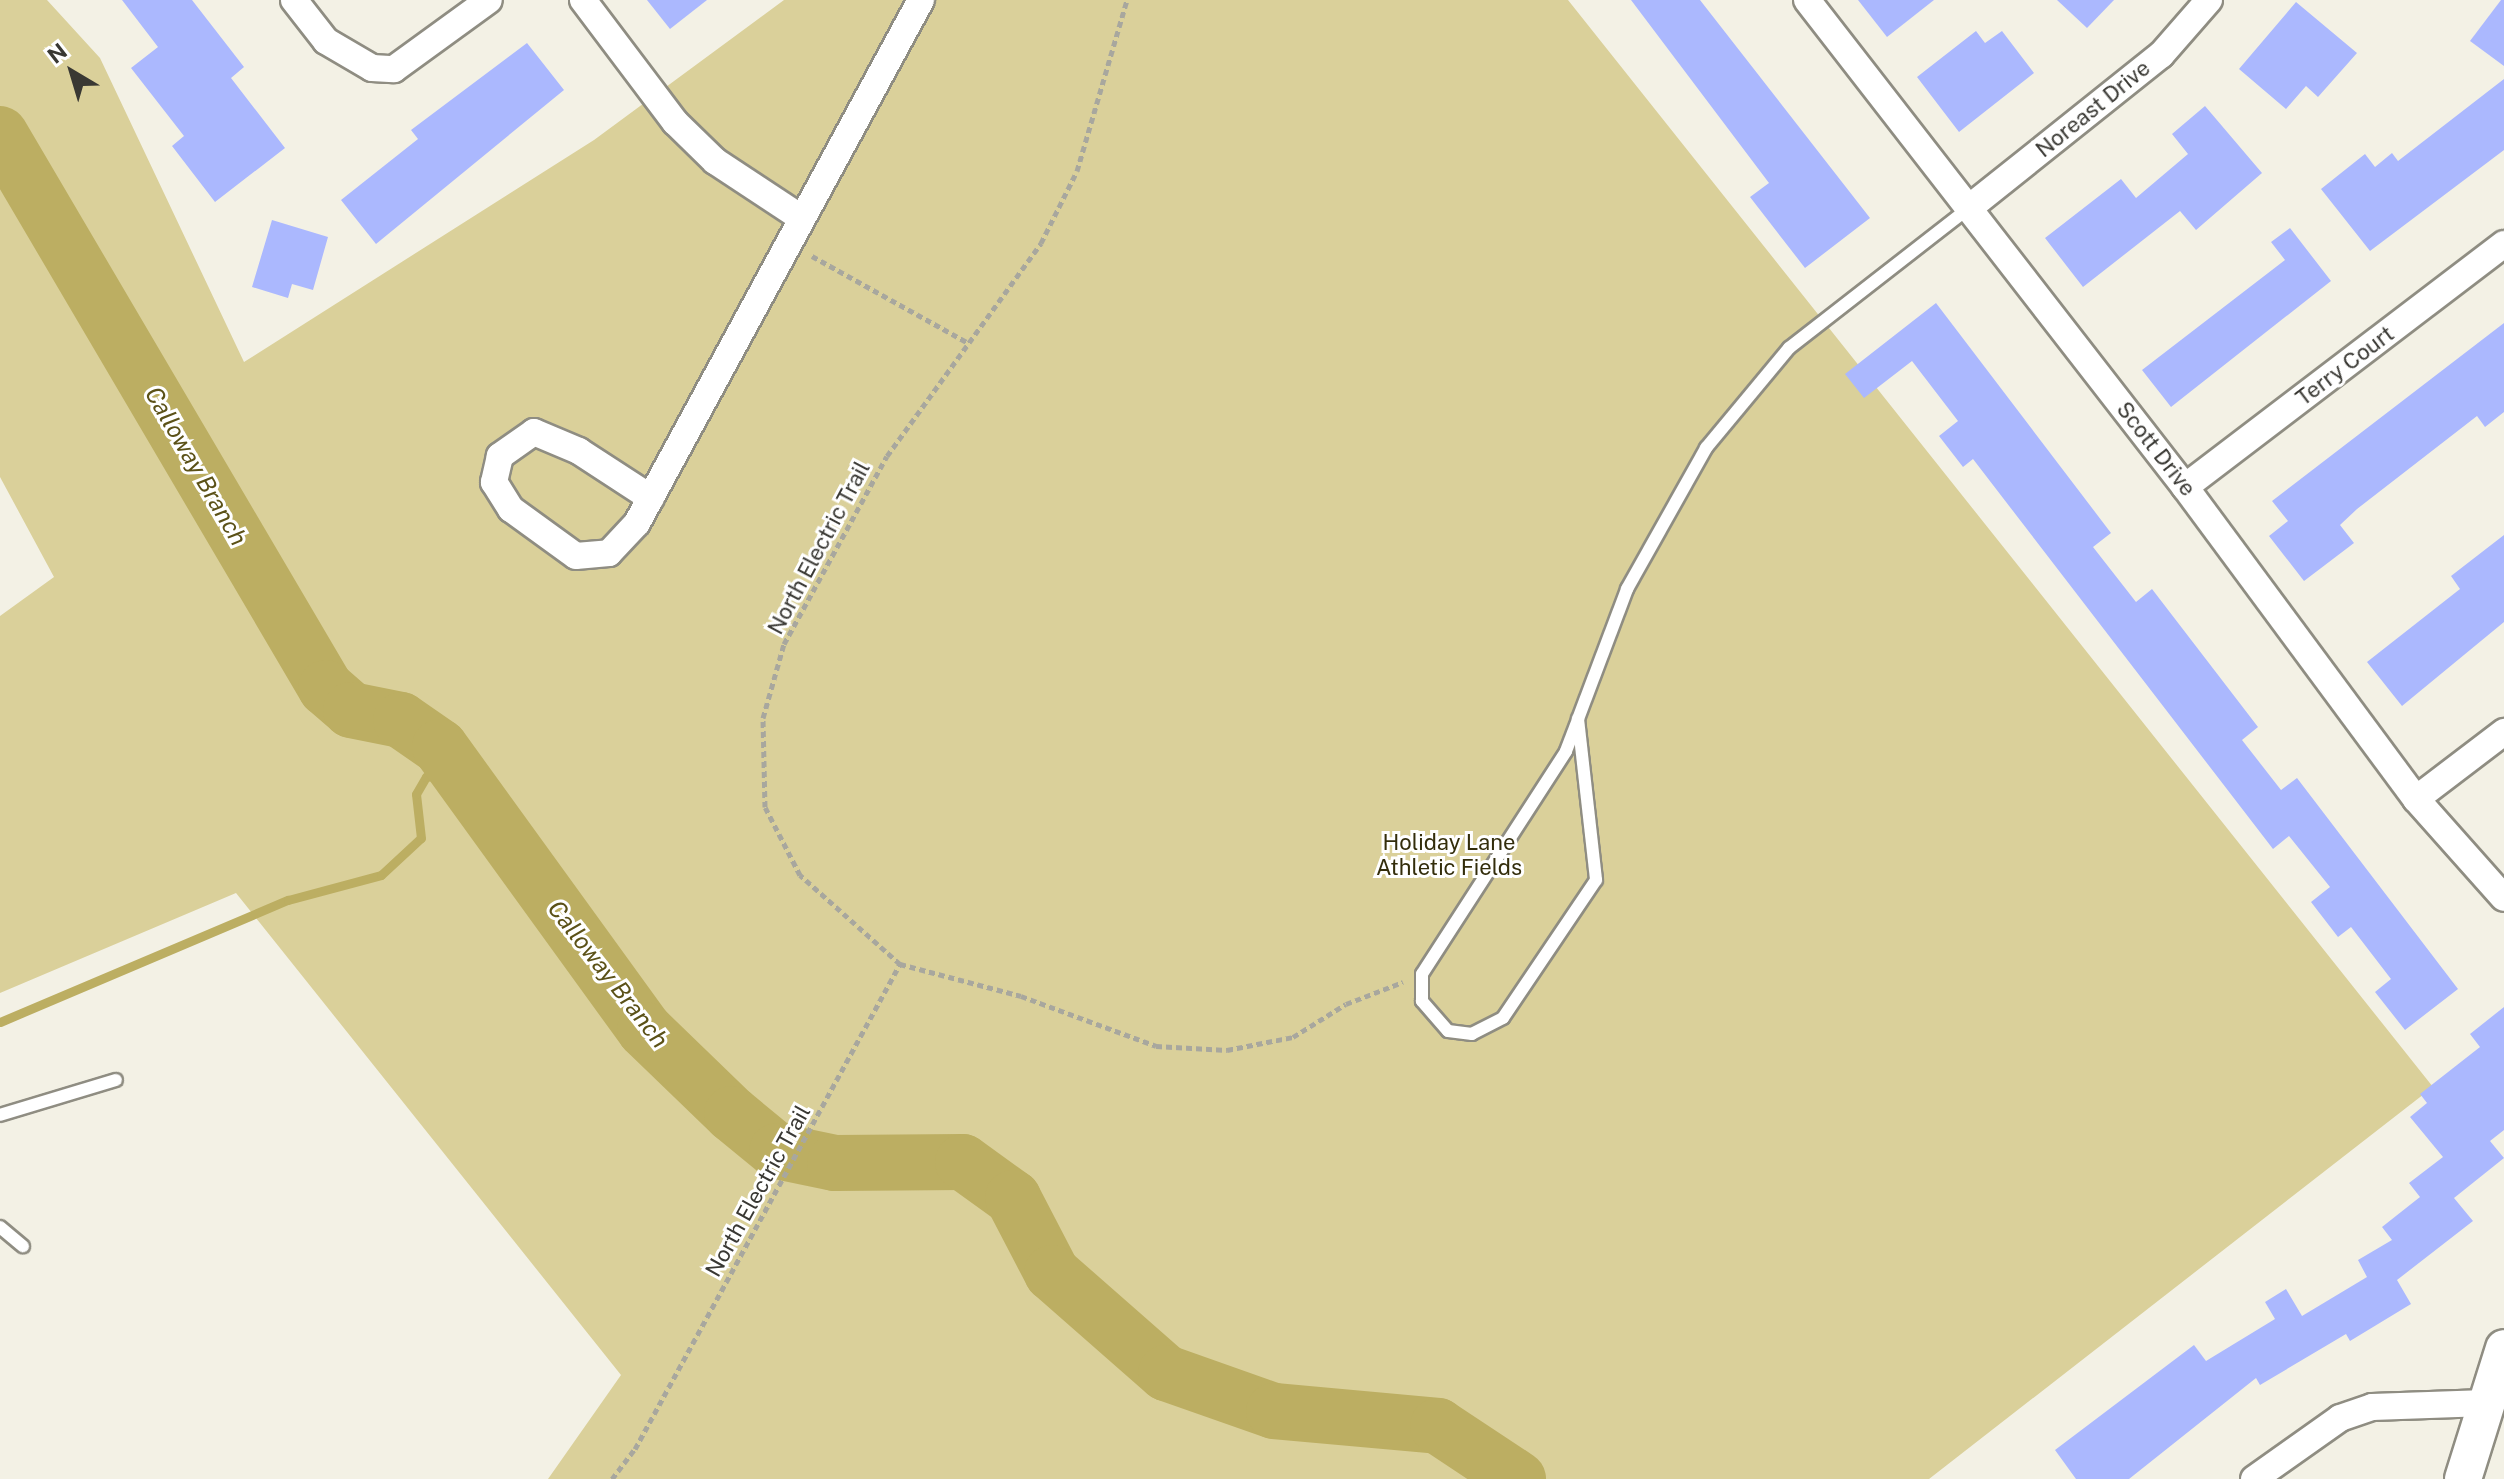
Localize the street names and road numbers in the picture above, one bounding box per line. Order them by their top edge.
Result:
street label: Noreast Drive [2031,55,2155,163]
street label: Terry Court [2291,321,2399,411]
street label: Scott Drive [2111,397,2201,501]
street label: North Electric Trail [762,457,876,639]
street label: North Electric Trail [700,1101,816,1281]

